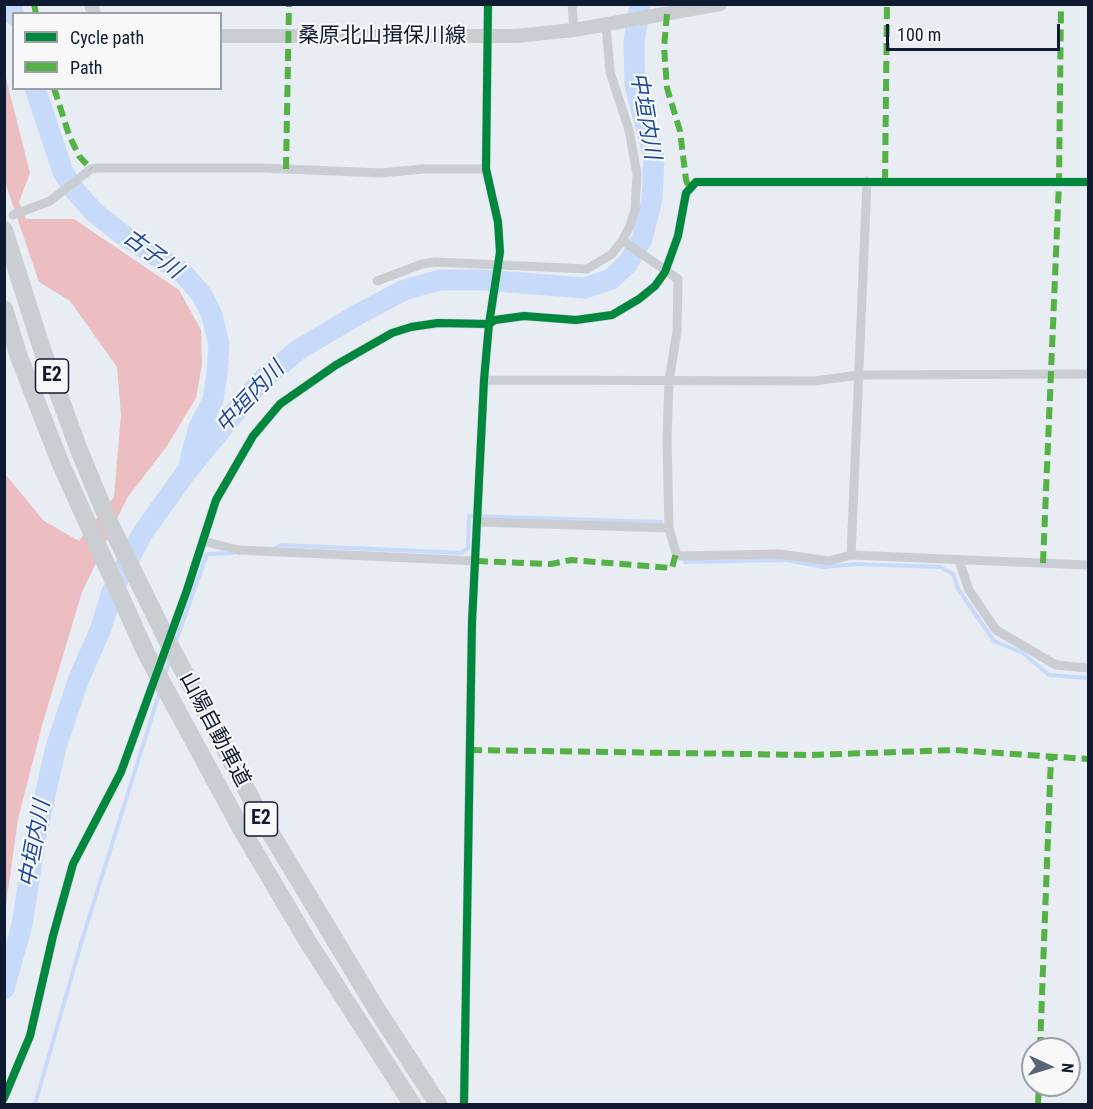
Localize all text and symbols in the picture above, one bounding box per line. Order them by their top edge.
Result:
legend [12,12,222,90]
scale bar [889,12,1063,50]
street label: 桑原北山揖保川線 [298,24,466,50]
text: 100 m [897,24,941,45]
text: Cycle path [70,27,144,48]
text: Path [70,57,103,78]
water label: 中垣内川 [623,70,665,162]
water label: 古子川 [118,225,186,285]
water label: 中垣内川 [211,357,291,439]
road number: E2 [36,359,68,393]
street label: 山陽自動車道 [173,668,255,792]
water label: 中垣内川 [15,798,57,890]
road number: E2 [244,802,278,836]
north arrow [1021,1037,1081,1097]
text: N [1058,1063,1077,1074]

